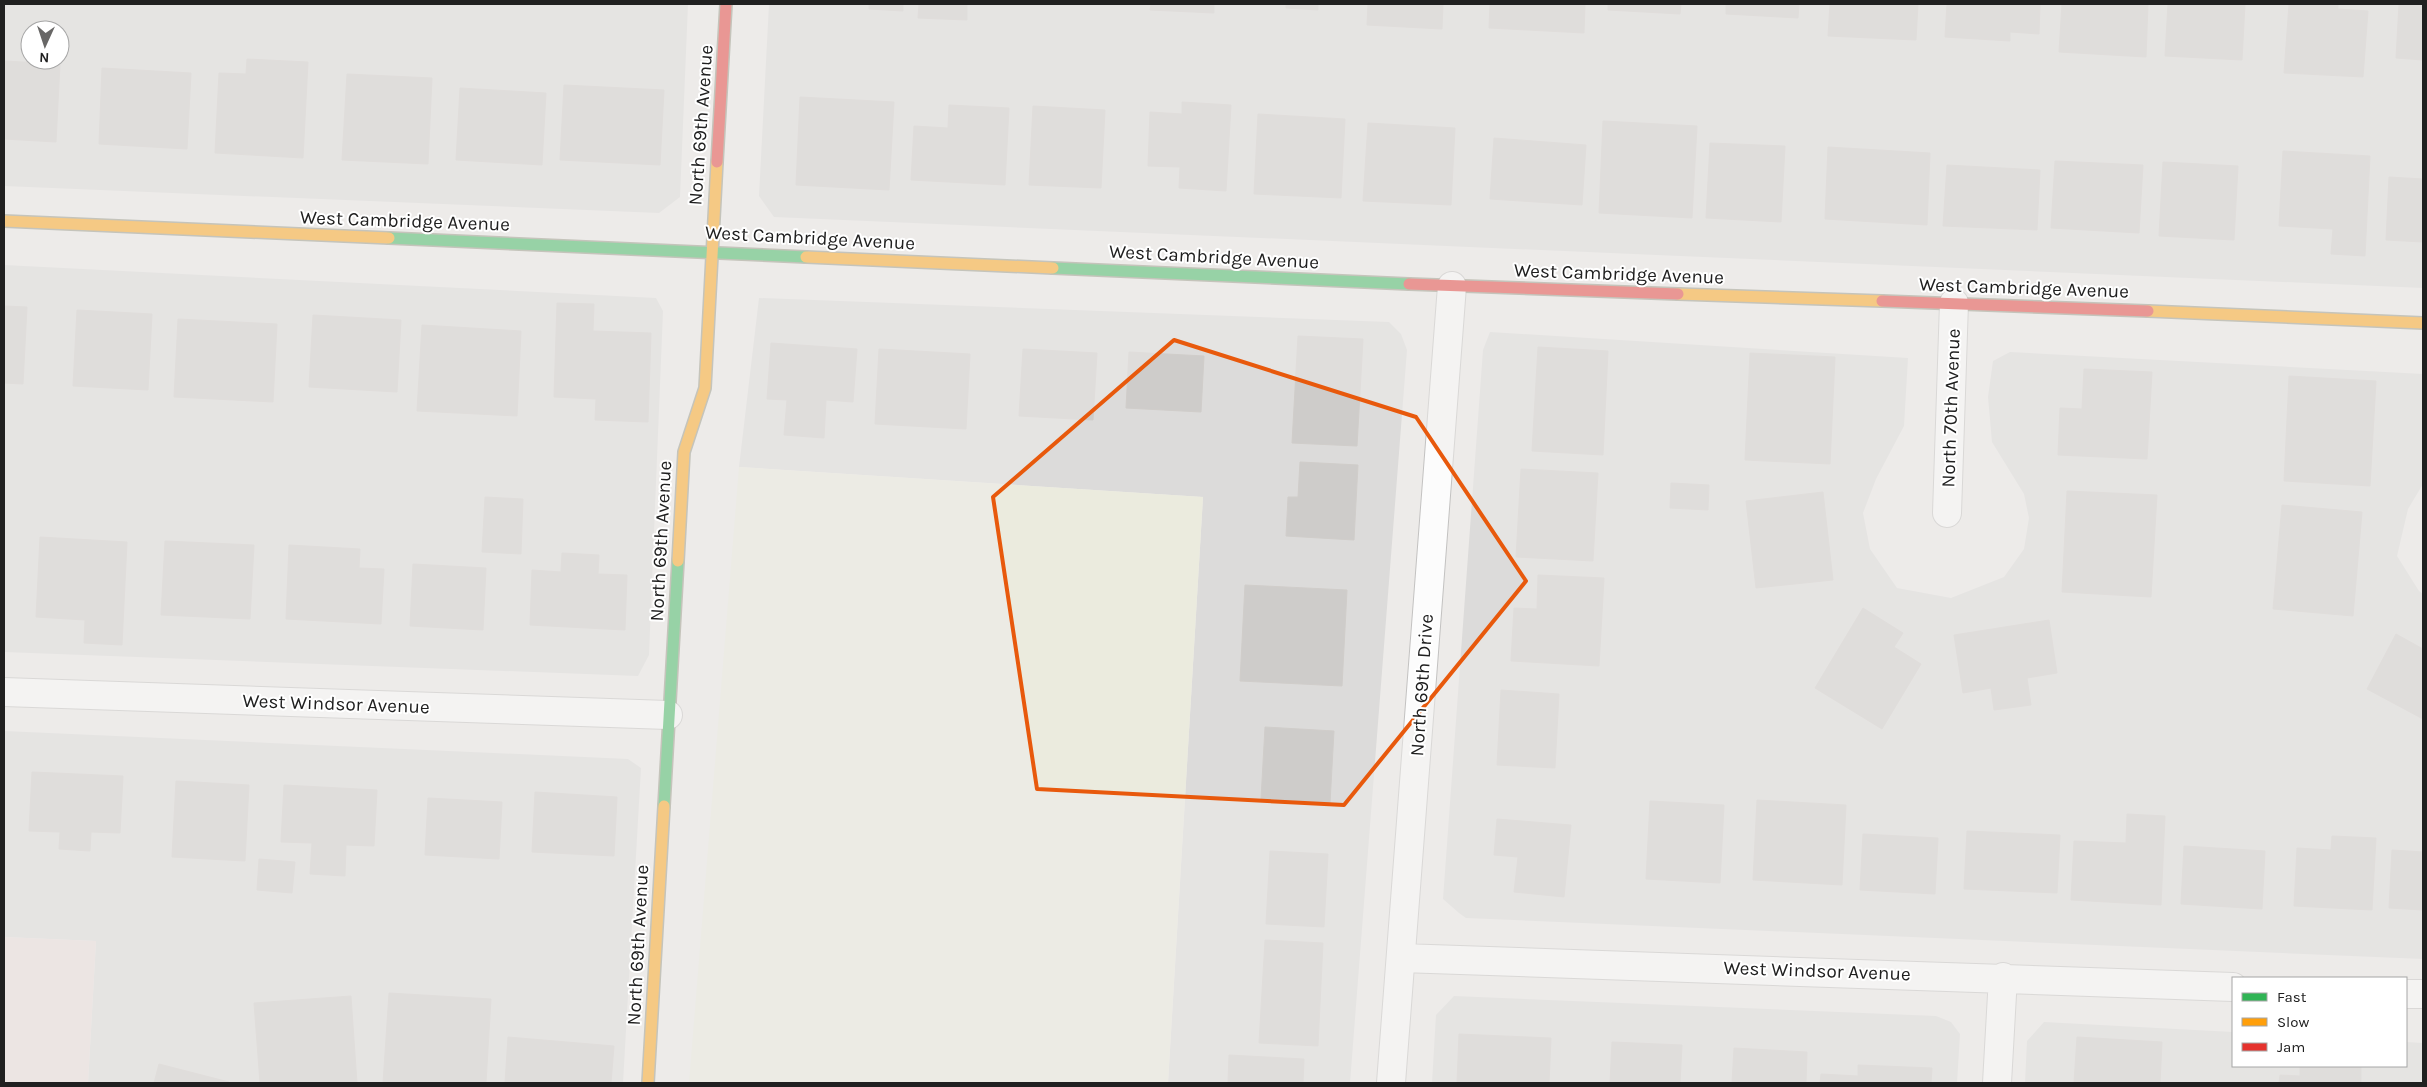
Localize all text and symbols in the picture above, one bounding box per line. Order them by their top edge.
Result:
north arrow [20,20,70,70]
street label: North 69th Avenue [684,44,718,206]
text: N [39,49,50,66]
street label: West Cambridge Avenue [300,206,510,236]
street label: West Cambridge Avenue [704,222,916,254]
street label: West Cambridge Avenue [1108,241,1320,273]
street label: West Cambridge Avenue [1514,259,1724,289]
street label: West Cambridge Avenue [1919,273,2129,303]
street label: North 70th Avenue [1937,328,1965,488]
street label: North 69th Avenue [646,460,676,622]
street label: North 69th Drive [1406,613,1438,757]
street label: West Windsor Avenue [242,690,430,718]
street label: North 69th Avenue [623,864,653,1026]
street label: West Windsor Avenue [1723,957,1911,985]
legend [2232,977,2407,1067]
text: Fast [2277,988,2307,1006]
text: Slow [2277,1013,2309,1031]
text: Jam [2277,1038,2305,1056]

